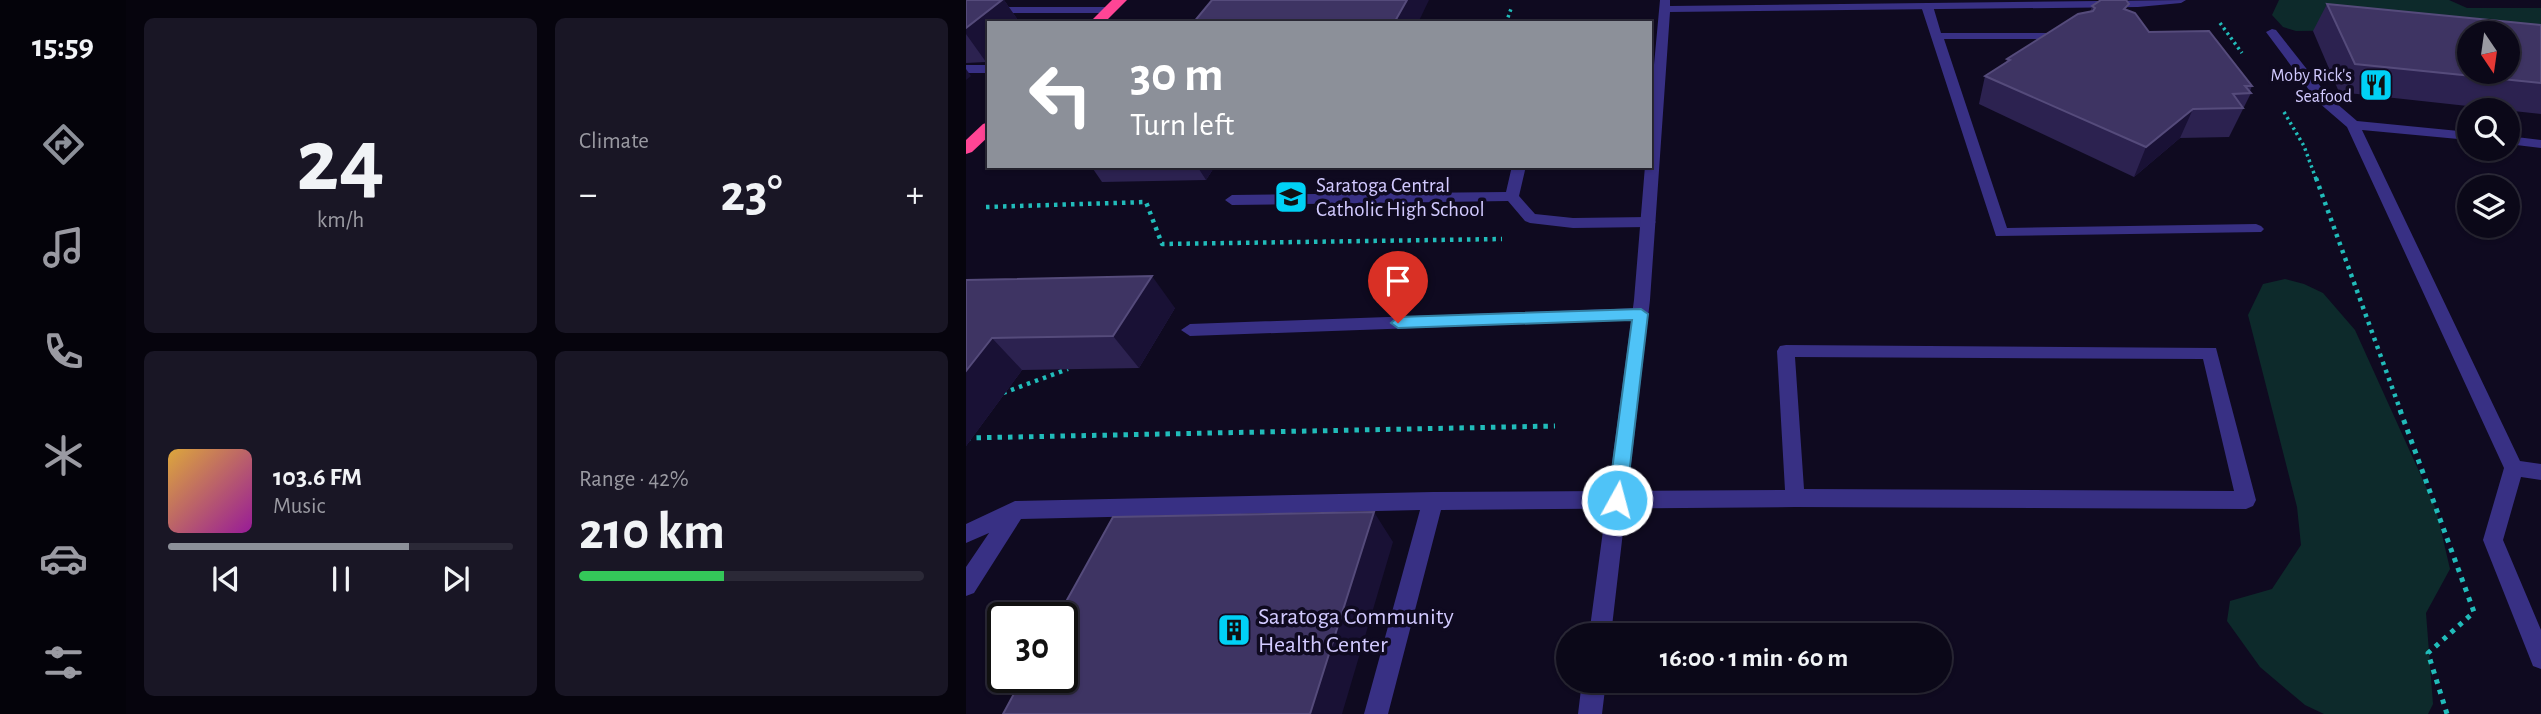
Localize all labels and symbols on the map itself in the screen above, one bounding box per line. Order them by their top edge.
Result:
north arrow [2457,21,2520,84]
restaurant icon: Moby Rick's Seafood [2357,66,2395,104]
place label: Moby Rick's Seafood [2271,67,2352,106]
place label: Saratoga Central Catholic High School [1316,175,1485,220]
school or university icon: Saratoga Central Catholic High School [1272,178,1310,216]
pin [1368,251,1428,323]
position arrow [1580,463,1654,537]
speed limit sign: 30 [987,602,1078,693]
place label: Saratoga Community Health Center [1258,605,1454,657]
building icon: Saratoga Community Health Center [1215,611,1253,649]

